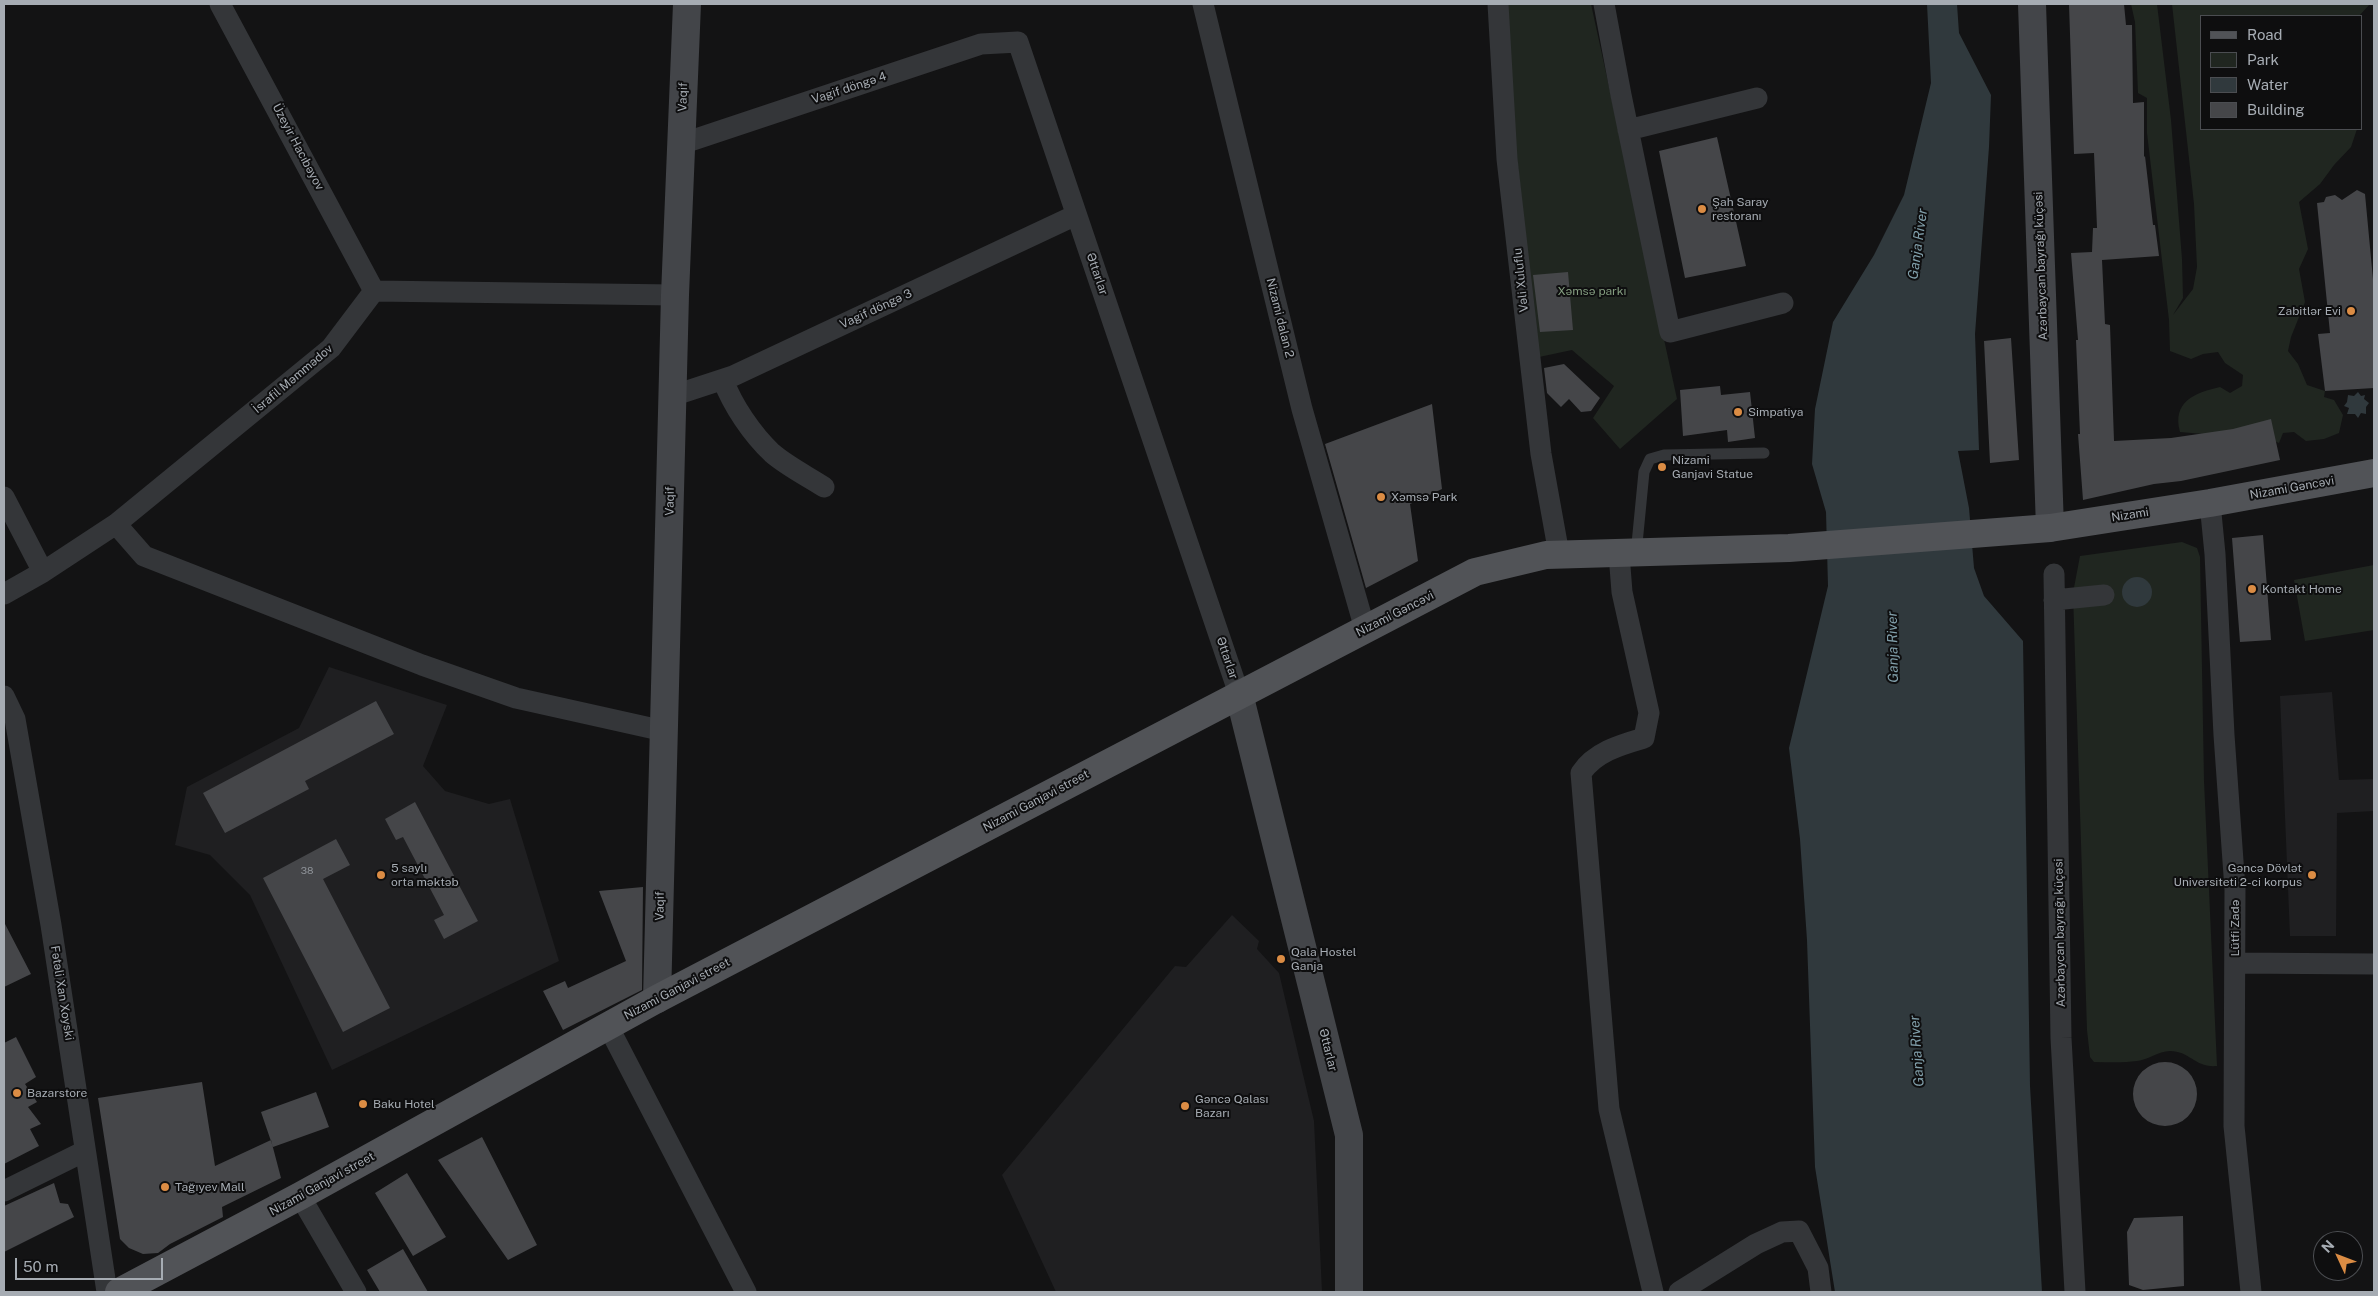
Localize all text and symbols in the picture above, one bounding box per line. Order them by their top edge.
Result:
legend [2200,15,2363,130]
text: Road [2247,26,2283,43]
text: Park [2247,51,2279,68]
street label: Vagif döngə 4 [810,69,888,107]
text: Water [2247,76,2289,93]
street label: Vaqif [675,82,691,112]
street label: Üzeyir Hacıbəyov [269,101,327,193]
text: Building [2247,101,2305,118]
street label: Azərbaycan bayrağı küçəsi [2031,191,2051,341]
place label: Şah Saray restoranı [1712,195,1768,223]
marker: Şah Saray restoranı [1696,203,1708,215]
water label: Ganja River [1905,207,1931,281]
street label: Vəli Xuluflu [1510,247,1532,313]
street label: Əttarlar [1083,251,1111,297]
street label: Nizami dalan 2 [1263,277,1297,359]
park label: Xəmsə parkı [1558,284,1626,298]
street label: Vagif döngə 3 [838,286,914,332]
place label: Zabitlər Evi [2278,304,2341,318]
marker: Zabitlər Evi [2345,305,2357,317]
street label: İsrafil Məmmədov [250,342,336,416]
place label: Simpatiya [1748,405,1803,419]
marker: Simpatiya [1732,406,1744,418]
place label: Nizami Ganjavi Statue [1672,453,1753,481]
marker: Nizami Ganjavi Statue [1656,461,1668,473]
street label: Nizami Gəncəvi [2249,473,2335,503]
street label: Vaqif [663,486,677,516]
place label: Xəmsə Park [1391,490,1457,504]
marker: Xəmsə Park [1375,491,1387,503]
street label: Nizami [2110,505,2150,525]
place label: Kontakt Home [2262,582,2342,596]
marker: Kontakt Home [2246,583,2258,595]
street label: Nizami Gəncəvi [1354,588,1436,640]
water label: Ganja River [1884,611,1902,683]
street label: Əttarlar [1213,635,1241,681]
street label: Nizami Ganjavi street [981,767,1091,835]
street label: Azərbaycan bayrağı küçəsi [2052,859,2068,1007]
place label: 5 saylı orta məktəb [391,861,459,889]
place label: Gəncə Dövlət Universiteti 2-ci korpus [2174,861,2302,889]
house number: 38 [301,865,313,877]
marker: 5 saylı orta məktəb [375,869,387,881]
marker: Gəncə Dövlət Universiteti 2-ci korpus [2306,869,2318,881]
street label: Vaqif [653,891,667,921]
street label: Lütfi Zadə [2228,900,2242,956]
street label: Fətəli Xan Xoyski [47,945,77,1041]
place label: Qala Hostel Ganja [1291,945,1356,973]
marker: Qala Hostel Ganja [1275,953,1287,965]
street label: Nizami Ganjavi street [622,955,732,1023]
water label: Ganja River [1906,1015,1928,1087]
street label: Əttarlar [1316,1027,1340,1073]
place label: Bazarstore [27,1086,87,1100]
marker: Bazarstore [11,1087,23,1099]
place label: Gəncə Qalası Bazarı [1195,1092,1268,1120]
place label: Baku Hotel [373,1097,435,1111]
marker: Baku Hotel [357,1098,369,1110]
marker: Gəncə Qalası Bazarı [1179,1100,1191,1112]
street label: Nizami Ganjavi street [267,1149,377,1219]
place label: Tağıyev Mall [175,1180,245,1194]
marker: Tağıyev Mall [159,1181,171,1193]
north arrow [2313,1231,2363,1281]
text: N [2318,1237,2337,1256]
scale bar [18,1248,165,1280]
text: 50 m [23,1258,58,1275]

